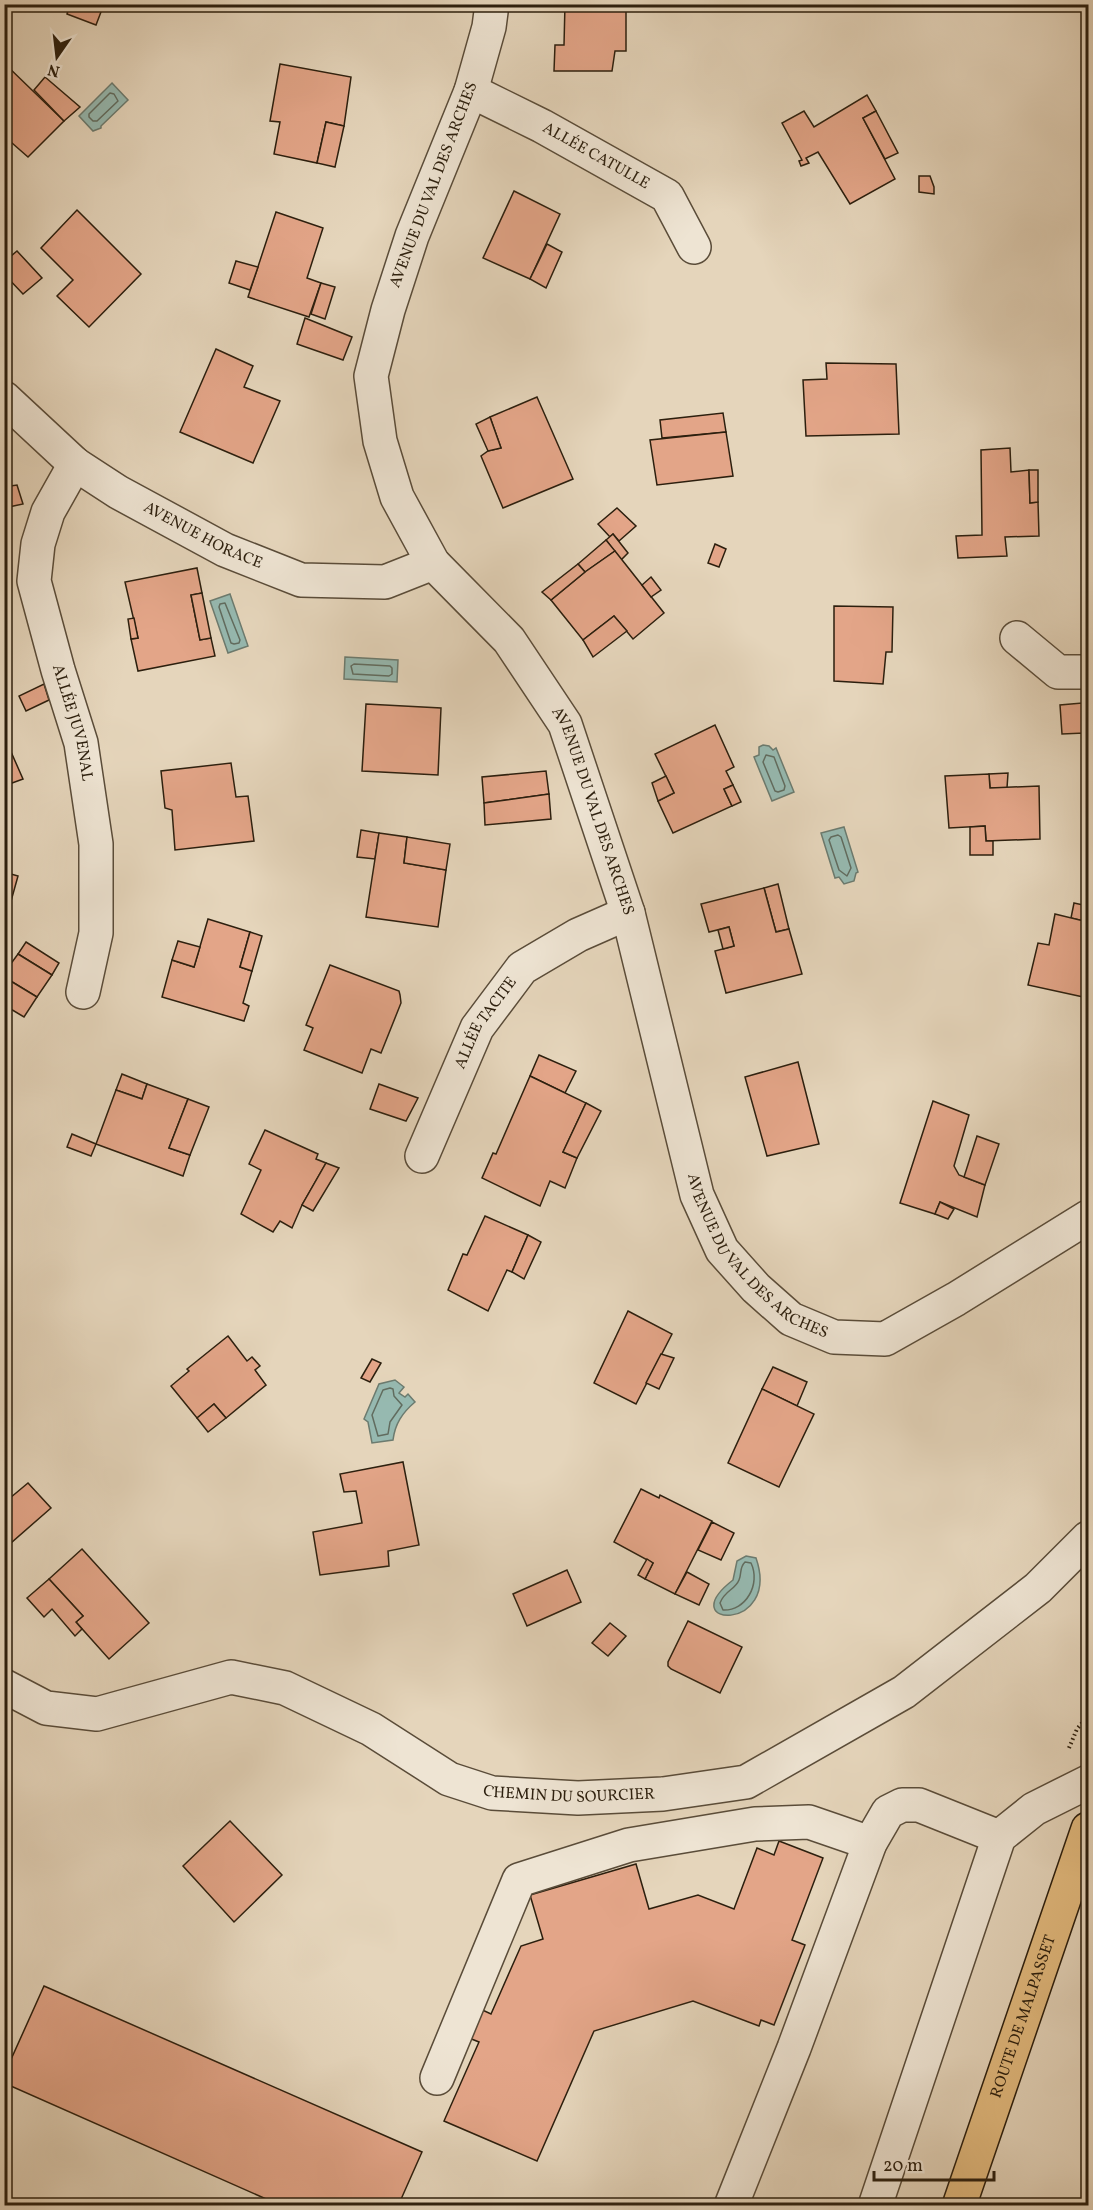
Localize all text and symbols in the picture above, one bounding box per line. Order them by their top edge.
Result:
north arrow [27,27,87,87]
text: N [45,57,62,82]
street label: AVENUE DU VAL DES ARCHES [385,79,483,291]
street label: ALLÉE CATULLE [538,117,654,195]
street label: AVENUE HORACE [139,497,266,575]
street label: ALLÉE JUVENAL [46,662,98,783]
street label: AVENUE DU VAL DES ARCHES [546,703,639,918]
street label: ALLÉE TACITE [450,973,522,1072]
street label: AVENUE DU VAL DES ARCHES [681,1171,831,1344]
street label: CHEMIN DU SOURCIER [480,1780,656,1809]
street label: ROUTE DE MALPASSET [986,1932,1062,2101]
scale bar [874,2144,994,2182]
text: 20 m [883,2154,923,2179]

